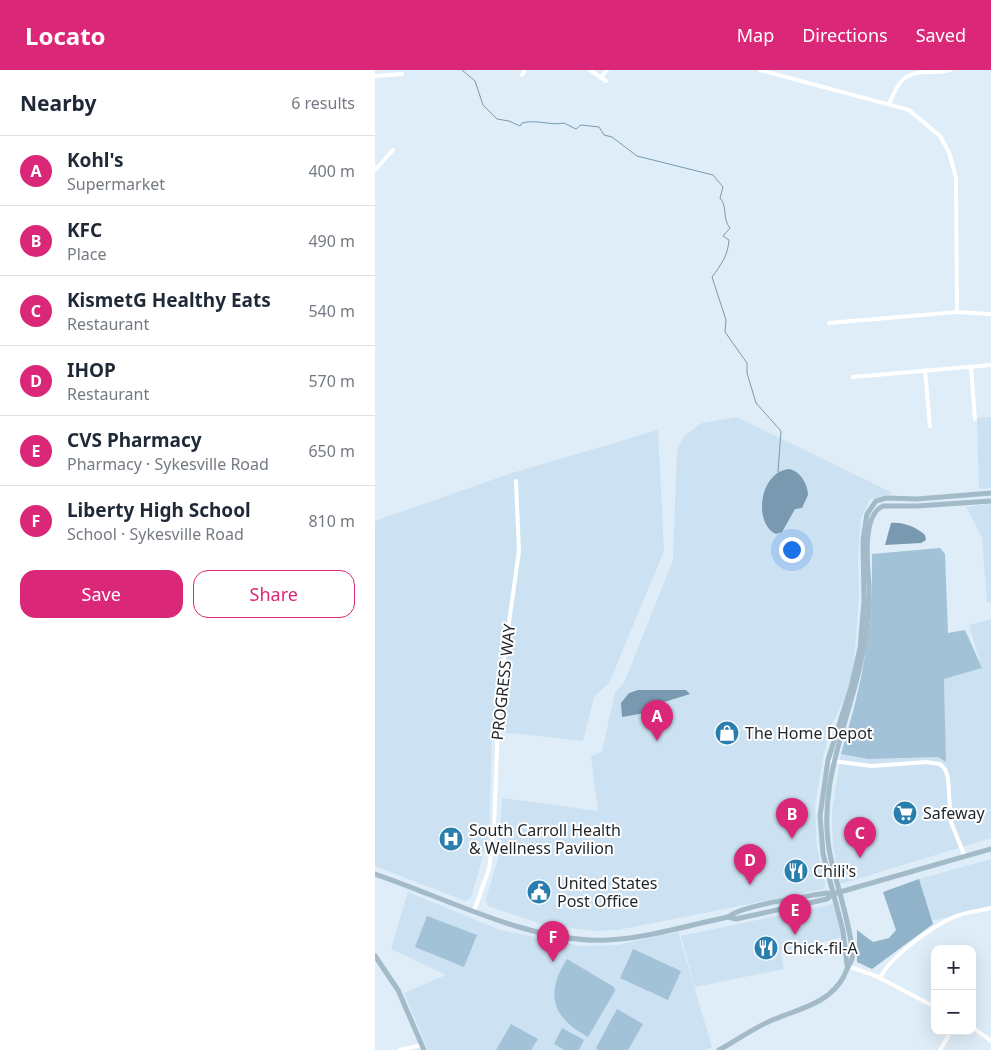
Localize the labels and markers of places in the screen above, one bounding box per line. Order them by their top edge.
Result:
pin: A [641,700,673,741]
shop icon: The Home Depot [714,720,740,746]
place label: The Home Depot [745,722,873,744]
pin: B [776,798,808,839]
supermarket icon: Safeway [892,800,918,826]
place label: Safeway [923,802,986,824]
pin: C [844,817,876,858]
place label: South Carroll Health & Wellness Pavilion [469,819,621,859]
hospital icon: South Carroll Health & Wellness Pavilion [438,826,464,852]
pin: D [734,844,766,885]
restaurant icon: Chili's [783,858,809,884]
place label: Chili's [813,860,856,882]
place label: United States Post Office [557,872,658,912]
public building icon: United States Post Office [526,879,552,905]
pin: E [779,894,811,935]
pin: F [537,921,569,962]
restaurant icon: Chick-fil-A [753,935,779,961]
place label: Chick-fil-A [783,937,858,959]

